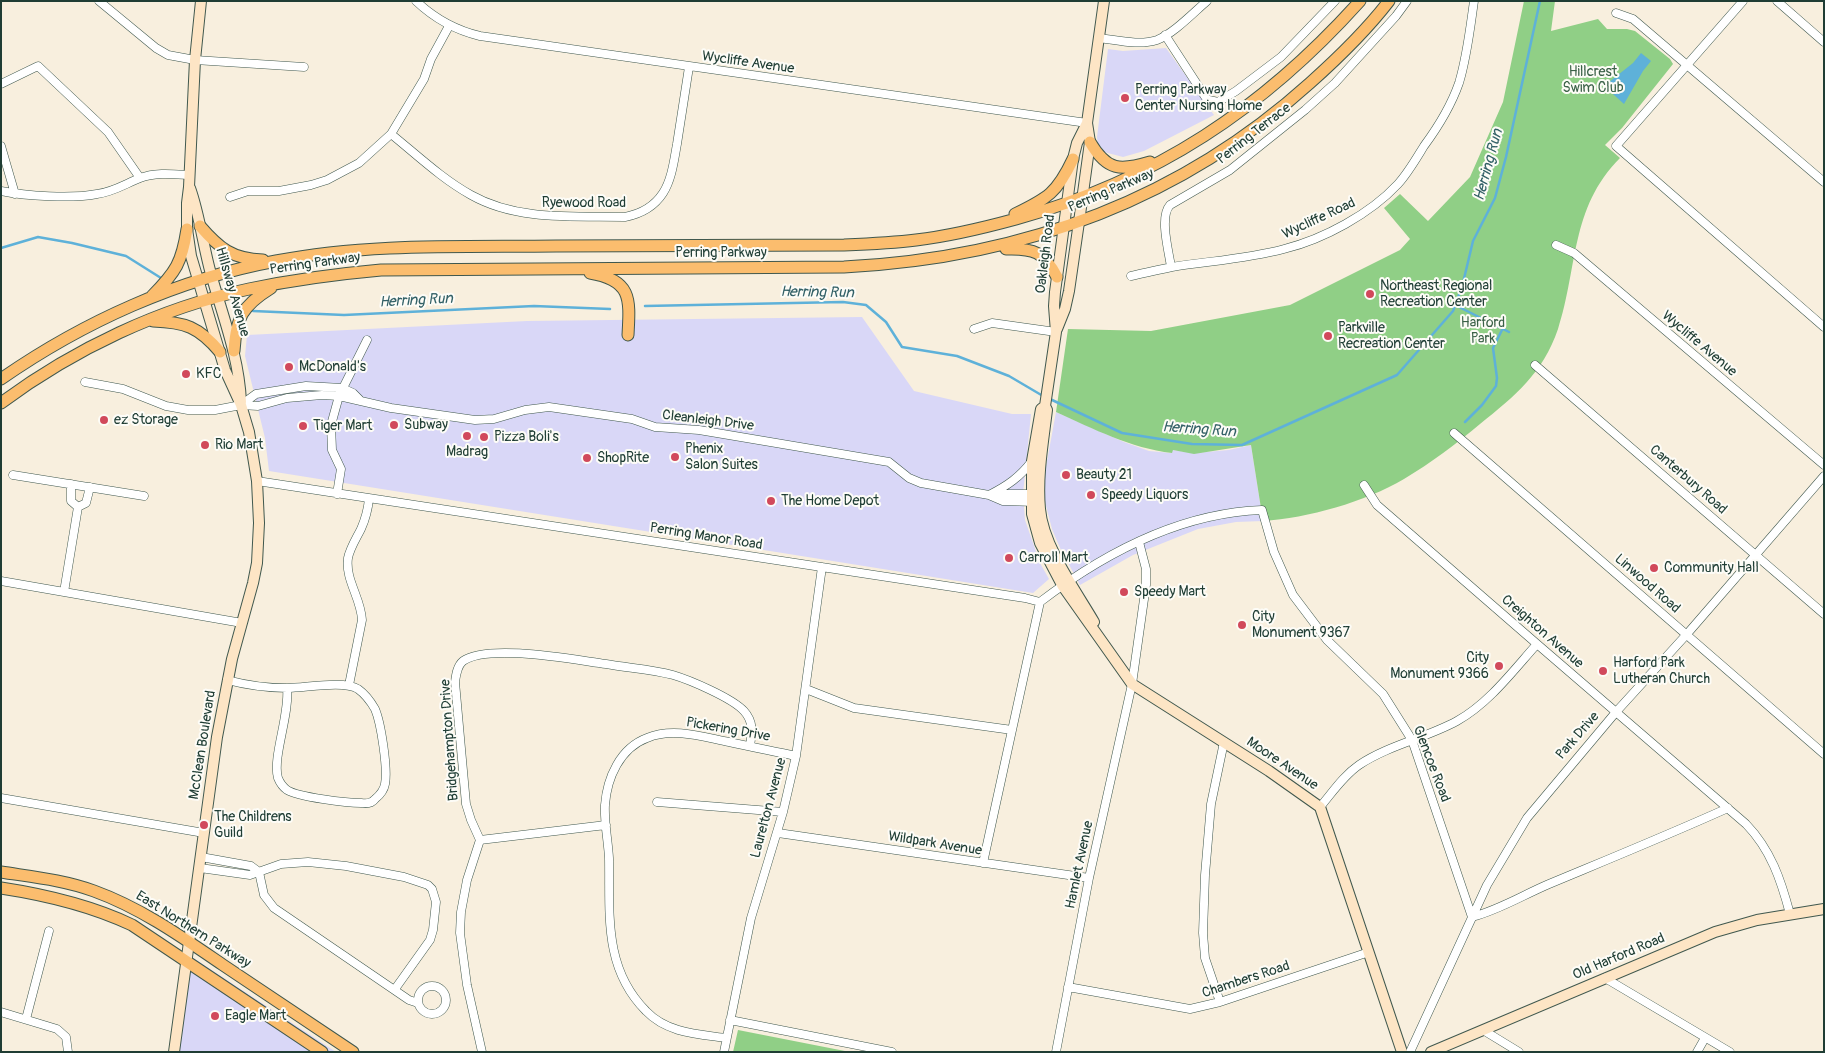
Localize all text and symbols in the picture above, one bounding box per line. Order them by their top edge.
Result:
street label: Wycliffe Avenue [701,48,795,78]
park label: Hillcrest Swim Club [1562,64,1624,96]
place label: Perring Parkway Center Nursing Home [1135,82,1262,114]
marker: Perring Parkway Center Nursing Home [1119,92,1131,104]
street label: Perring Terrace [1214,100,1294,168]
water label: Herring Run [1471,127,1507,203]
street label: Perring Parkway [1066,165,1156,217]
street label: Ryewood Road [542,195,626,211]
street label: Wycliffe Road [1280,195,1358,243]
street label: Oakleigh Road [1033,213,1059,295]
street label: Hillsway Avenue [211,245,253,339]
street label: Perring Parkway [675,245,767,261]
street label: Perring Parkway [269,249,361,279]
place label: Northeast Regional Recreation Center [1380,278,1492,310]
water label: Herring Run [780,283,854,303]
marker: Northeast Regional Recreation Center [1364,288,1376,300]
water label: Herring Run [379,290,453,312]
street label: Wycliffe Avenue [1658,308,1740,380]
park label: Harford Park [1461,315,1505,348]
place label: Parkville Recreation Center [1338,320,1445,352]
marker: Parkville Recreation Center [1322,330,1334,342]
place label: McDonald's [299,359,366,375]
marker: McDonald's [283,361,295,373]
place label: KFC [196,366,222,382]
marker: KFC [180,368,192,380]
street label: Cleanleigh Drive [661,407,755,435]
place label: ez Storage [114,412,178,428]
marker: ez Storage [98,414,110,426]
place label: Subway [404,417,448,433]
place label: Tiger Mart [313,418,372,434]
water label: Herring Run [1162,418,1236,442]
marker: Subway [388,419,400,431]
marker: Tiger Mart [297,420,309,432]
place label: Pizza Boli's [494,429,559,445]
marker: Madrag [461,430,473,442]
marker: Pizza Boli's [478,431,490,443]
place label: Rio Mart [215,437,263,453]
marker: Rio Mart [199,439,211,451]
place label: Phenix Salon Suites [685,441,758,474]
street label: Canterbury Road [1646,442,1730,518]
place label: Madrag [446,444,488,460]
place label: ShopRite [597,450,649,466]
marker: Phenix Salon Suites [669,451,681,463]
marker: ShopRite [581,452,593,464]
place label: Beauty 21 [1076,467,1132,483]
marker: Beauty 21 [1060,469,1072,481]
place label: Speedy Liquors [1101,487,1188,503]
marker: Speedy Liquors [1085,489,1097,501]
place label: The Home Depot [781,493,879,509]
marker: The Home Depot [765,495,777,507]
street label: Perring Manor Road [648,520,764,554]
place label: Carroll Mart [1019,550,1088,566]
street label: Linwood Road [1611,551,1683,617]
marker: Carroll Mart [1003,552,1015,564]
place label: Community Hall [1664,560,1759,576]
marker: Community Hall [1648,562,1660,574]
place label: Speedy Mart [1134,584,1206,600]
marker: Speedy Mart [1118,586,1130,598]
street label: Creighton Avenue [1497,592,1587,672]
place label: City Monument 9367 [1252,609,1350,642]
marker: City Monument 9367 [1236,619,1248,631]
place label: City Monument 9366 [1390,650,1489,682]
place label: Harford Park Lutheran Church [1613,655,1710,688]
marker: City Monument 9366 [1493,660,1505,672]
marker: Harford Park Lutheran Church [1597,665,1609,677]
street label: Bridgehampton Drive [437,679,463,801]
street label: McClean Boulevard [186,689,220,801]
street label: Park Drive [1553,709,1603,763]
street label: Pickering Drive [685,714,771,746]
street label: Glencoe Road [1409,723,1453,805]
street label: Moore Avenue [1243,734,1321,794]
street label: Laurelton Avenue [748,756,790,860]
place label: The Childrens Guild [214,809,292,842]
marker: The Childrens Guild [198,819,210,831]
street label: Hamlet Avenue [1062,819,1098,911]
street label: Wildpark Avenue [887,828,983,860]
street label: East Northern Parkway [132,888,254,972]
street label: Old Harford Road [1570,930,1668,984]
street label: Chambers Road [1200,958,1292,1002]
place label: Eagle Mart [225,1008,286,1024]
marker: Eagle Mart [209,1010,221,1022]

